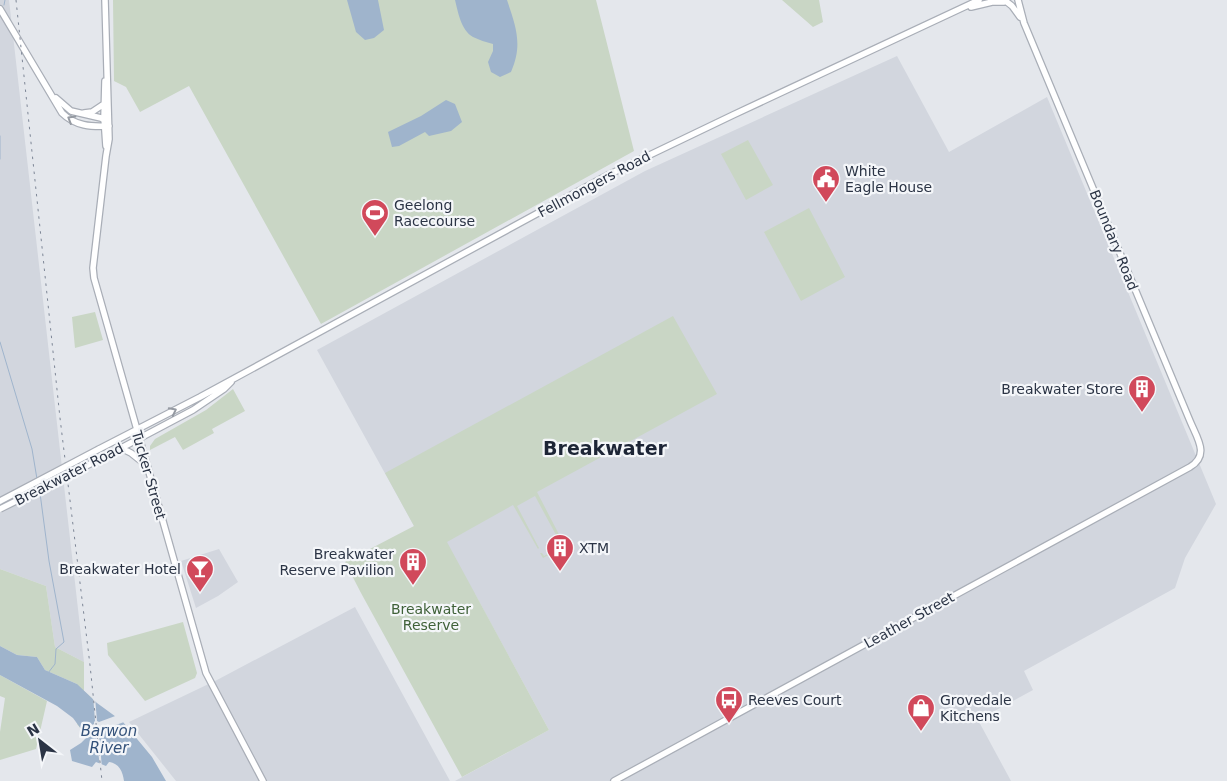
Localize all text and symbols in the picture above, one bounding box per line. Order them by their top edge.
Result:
one-way arrow [68,116,77,126]
street label: Fellmongers Road [535,148,653,220]
place label: White Eagle House [845,163,932,195]
public building icon: White Eagle House [811,164,841,203]
street label: Boundary Road [1087,187,1141,293]
place label: Geelong Racecourse [394,197,475,229]
sports icon: Geelong Racecourse [360,198,390,237]
building icon: Breakwater Store [1127,374,1157,413]
place label: Breakwater Store [1001,381,1123,397]
one-way arrow [168,407,177,417]
street label: Tucker Street [128,428,170,522]
district label: Breakwater [543,437,668,459]
street label: Breakwater Road [12,440,126,508]
building icon: XTM [545,533,575,572]
place label: XTM [579,540,609,556]
place label: Breakwater Reserve Pavilion [279,546,394,578]
building icon: Breakwater Reserve Pavilion [398,547,428,586]
bar icon: Breakwater Hotel [185,554,215,593]
place label: Breakwater Hotel [59,561,181,577]
street label: Leather Street [861,588,957,651]
park label: Breakwater Reserve [391,601,471,633]
bus stop icon: Reeves Court [714,685,744,724]
place label: Reeves Court [748,692,842,708]
place label: Grovedale Kitchens [940,692,1012,724]
shop icon: Grovedale Kitchens [906,693,936,732]
north arrow [15,716,65,766]
text: N [24,720,42,740]
water label: Barwon River [81,722,137,757]

